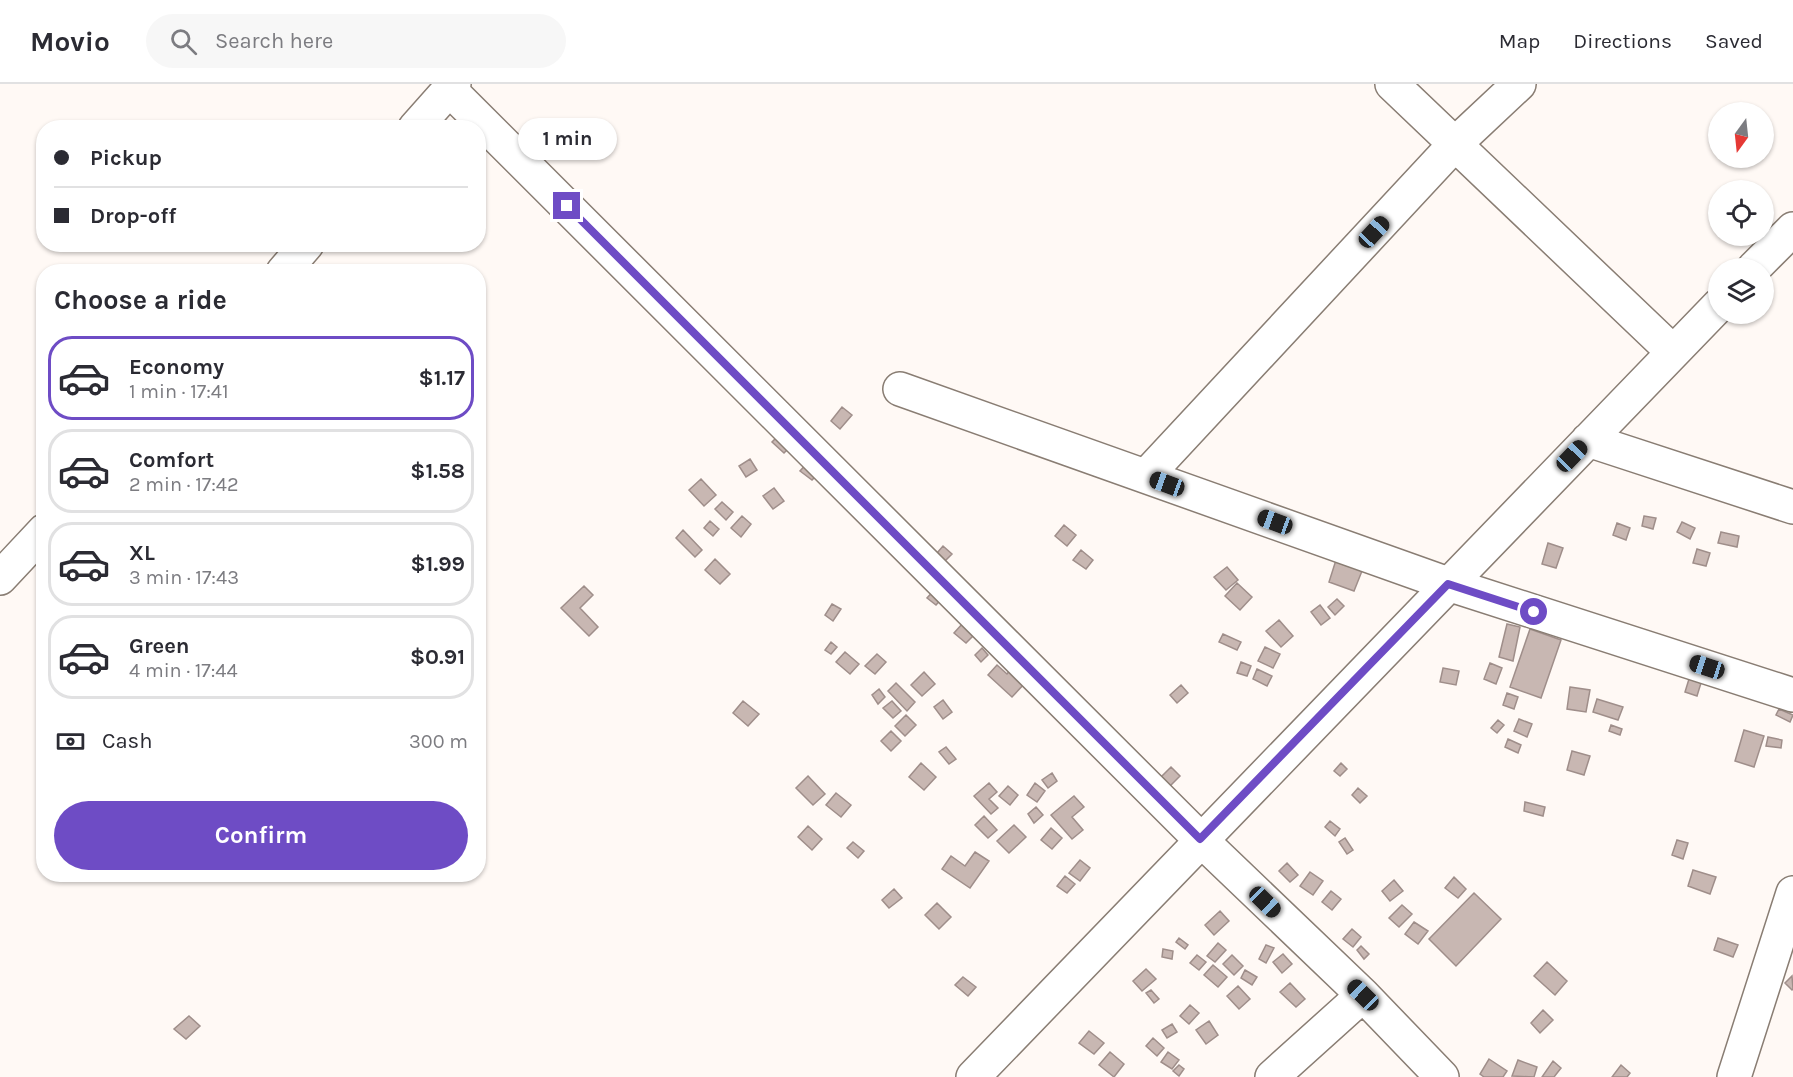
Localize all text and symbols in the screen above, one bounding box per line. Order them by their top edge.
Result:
search box [146,14,566,68]
text: Movio [30,25,110,58]
icon: search [167,25,200,58]
text: Search here [215,28,333,54]
text: Map [1499,29,1540,53]
text: Directions [1573,29,1672,53]
text: Saved [1705,29,1763,53]
north arrow [1708,102,1774,168]
map controls [1708,102,1774,324]
callout: 1 min [518,119,616,161]
text: 1 min [542,127,593,150]
text: Pickup [90,145,162,171]
button: locate [1708,180,1774,246]
route end [553,192,580,219]
text: Drop-off [90,203,176,229]
car [1355,213,1393,251]
button: layers [1708,258,1774,324]
text: Choose a ride [54,284,227,316]
icon: car [57,351,111,405]
text: Economy [129,354,224,380]
text: $1.17 [418,365,465,391]
text: 1 min · 17:41 [129,380,229,403]
car [1553,437,1591,475]
icon: car [57,444,111,498]
text: Comfort [129,447,214,473]
text: $1.58 [410,458,465,484]
car [1147,469,1187,499]
text: 2 min · 17:42 [129,473,239,496]
car [1255,507,1295,537]
icon: car [57,537,111,591]
text: XL [129,540,155,566]
text: $1.99 [410,551,465,577]
text: 3 min · 17:43 [129,566,239,589]
route start [1520,598,1547,625]
icon: car [57,630,111,684]
text: Green [129,633,190,659]
text: $0.91 [410,644,465,670]
car [1687,653,1727,681]
text: 4 min · 17:44 [129,659,238,682]
icon: cash [54,725,87,758]
text: Cash [102,728,152,754]
text: 300 m [409,730,468,753]
button: Confirm [54,801,468,870]
car [1246,883,1284,921]
car [1344,976,1382,1014]

